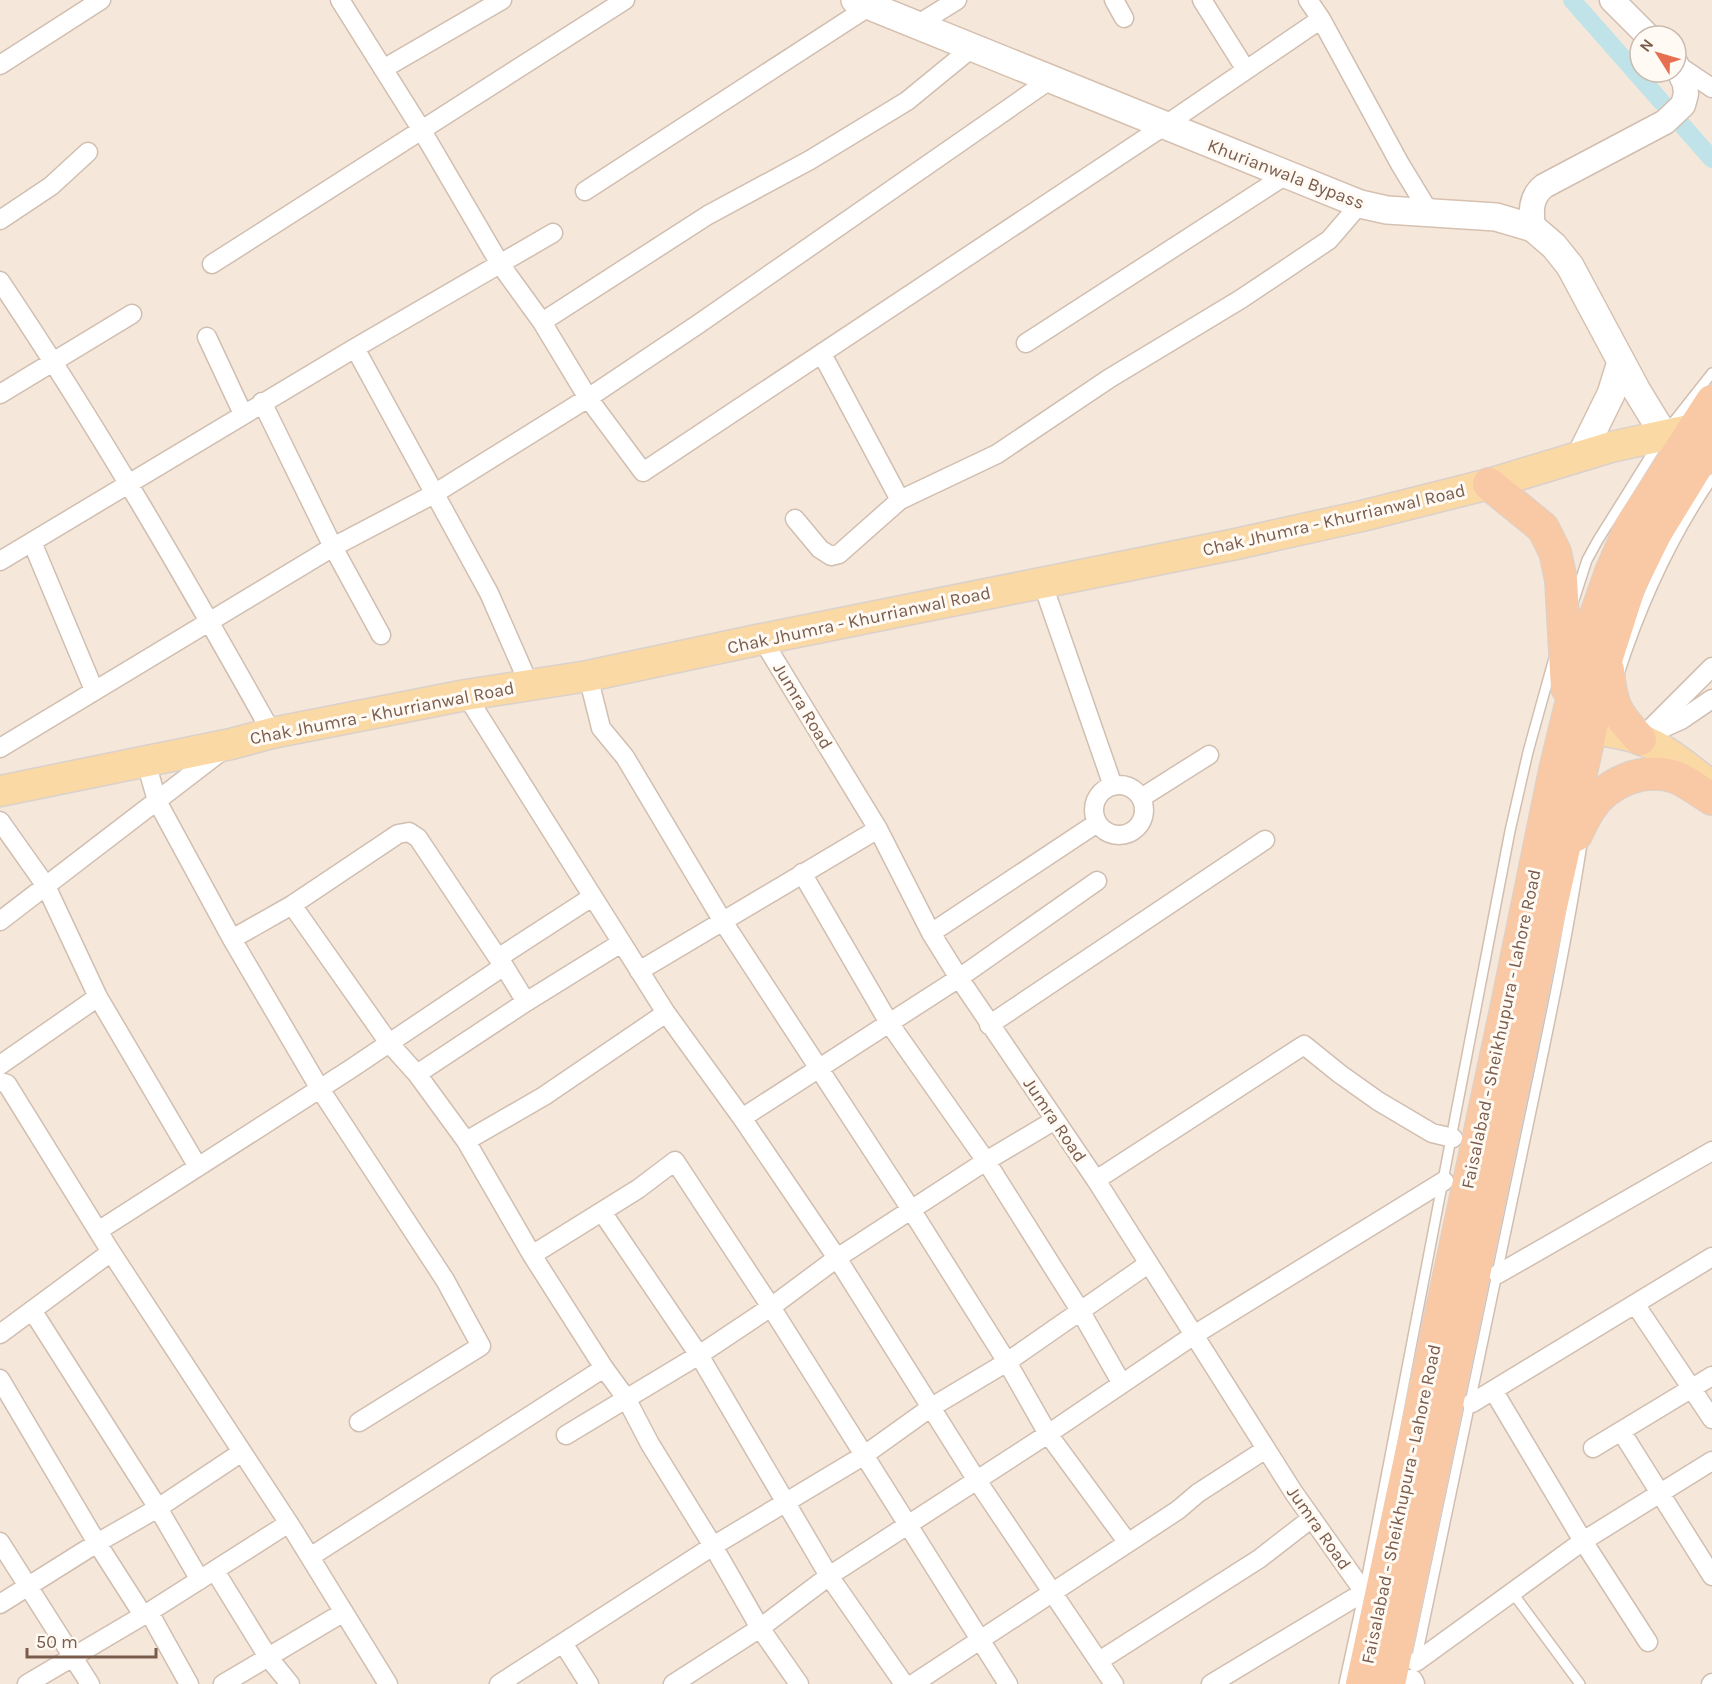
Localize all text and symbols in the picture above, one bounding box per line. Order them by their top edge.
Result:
north arrow [1628,24,1688,84]
text: N [1635,35,1657,56]
street label: Khurianwala Bypass [1204,134,1368,214]
street label: Chak Jhumra - Khurrianwal Road [1201,479,1467,561]
street label: Chak Jhumra - Khurrianwal Road [725,581,993,659]
street label: Jumra Road [769,659,837,753]
street label: Chak Jhumra - Khurrianwal Road [248,677,516,749]
street label: Faisalabad - Sheikhupura - Lahore Road [1456,867,1546,1191]
street label: Jumra Road [1019,1074,1091,1166]
street label: Faisalabad - Sheikhupura - Lahore Road [1356,1342,1446,1666]
street label: Jumra Road [1282,1482,1356,1574]
scale bar [27,1621,156,1659]
text: 50 m [36,1631,78,1653]

